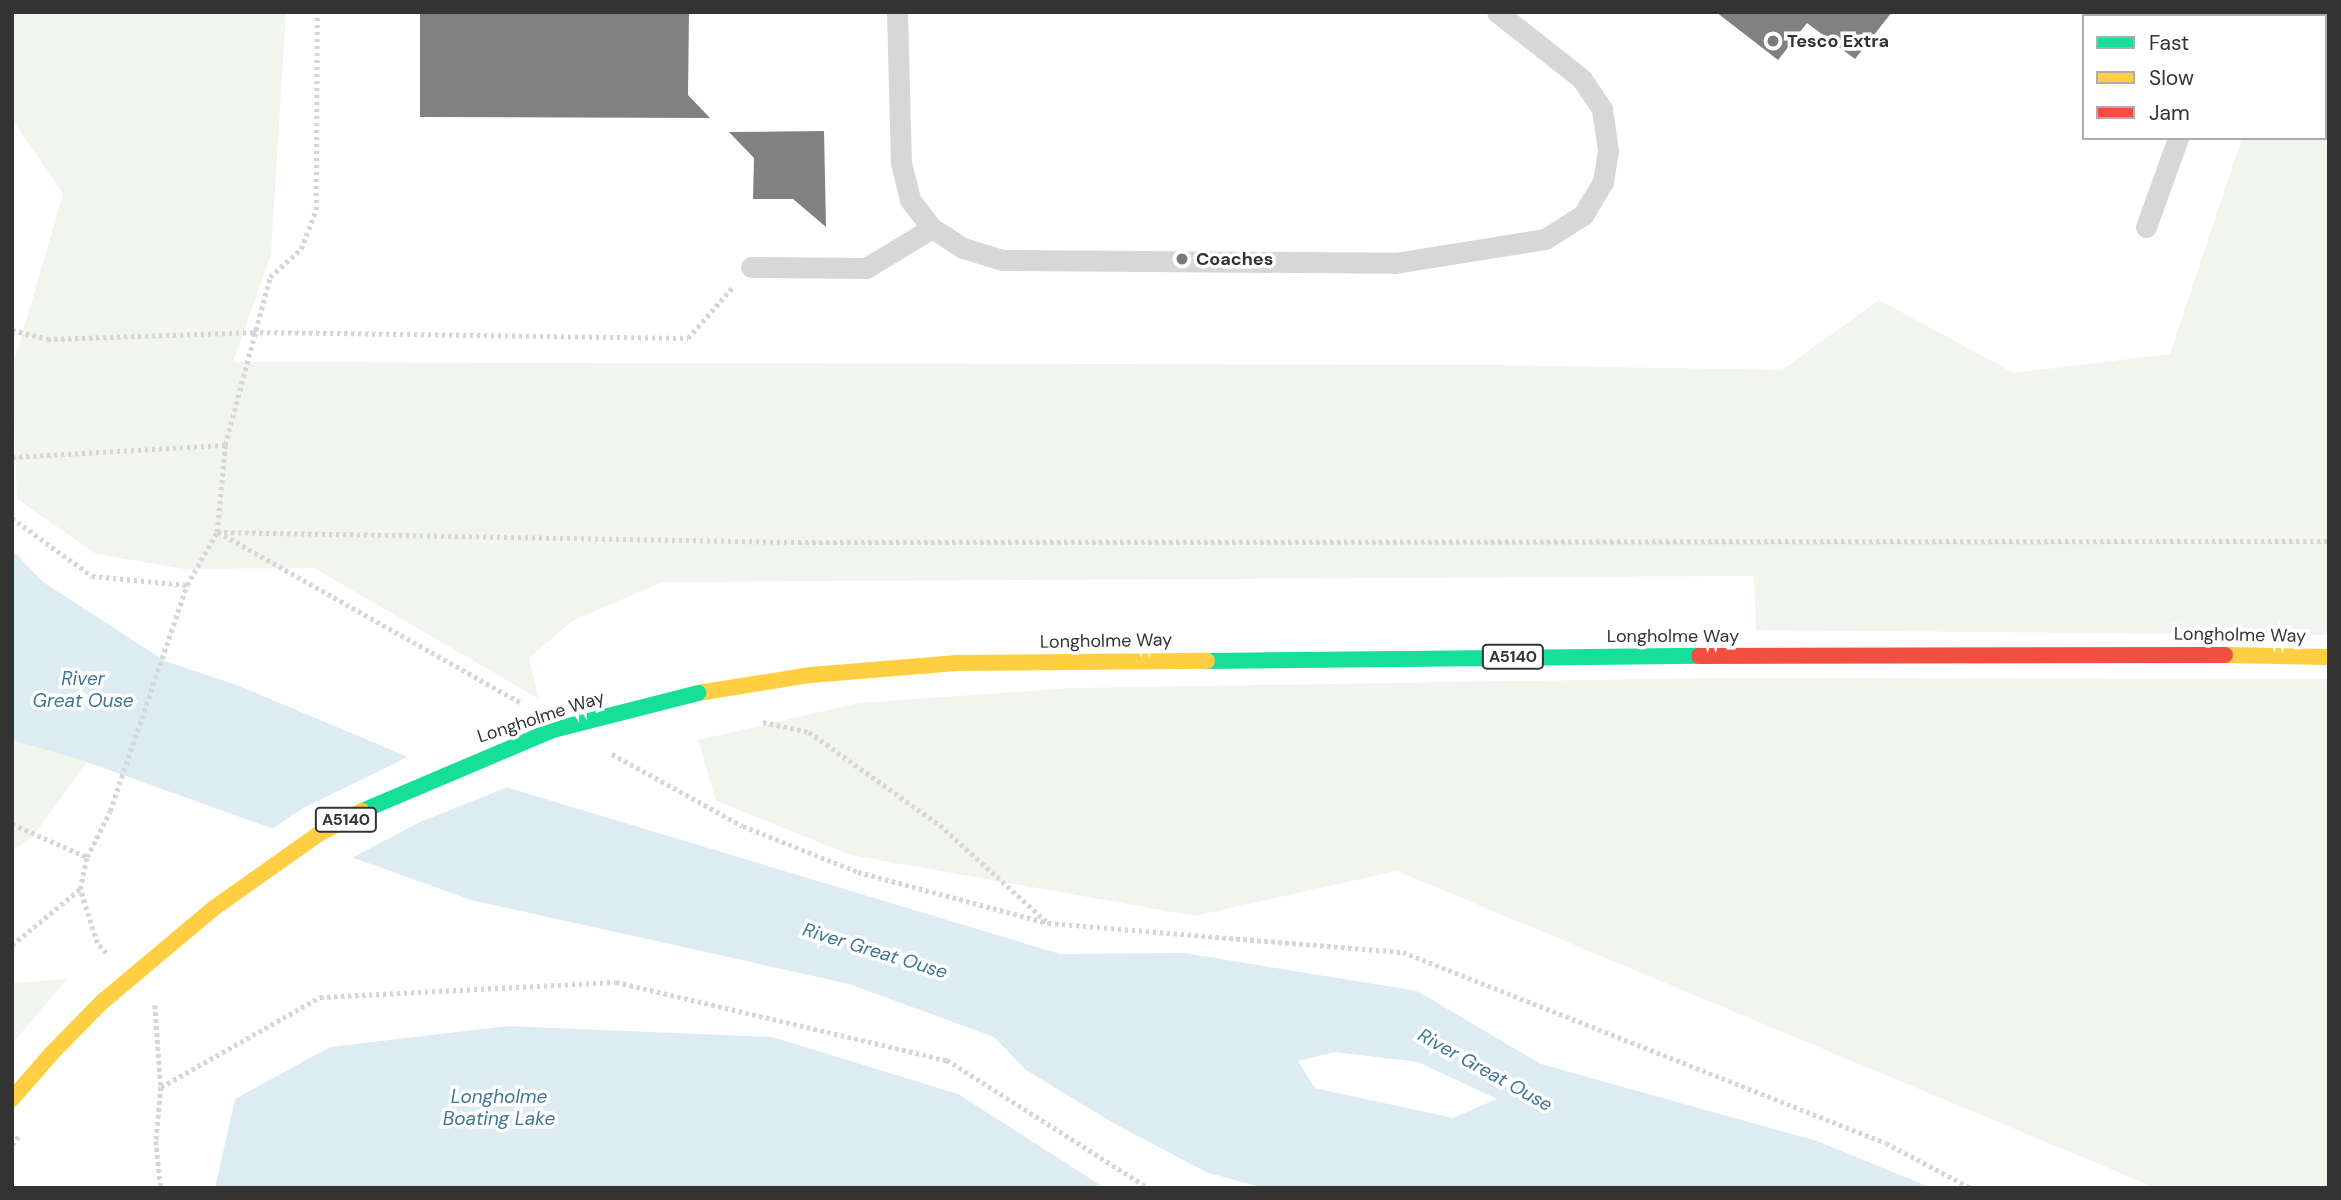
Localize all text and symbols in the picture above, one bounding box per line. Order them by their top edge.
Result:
legend [2082,14,2327,140]
text: Fast [2149,29,2189,57]
place label: Tesco Extra [1787,30,1889,52]
marker: Tesco Extra [1765,33,1781,49]
text: Slow [2149,64,2194,92]
text: Jam [2149,99,2190,127]
place label: Coaches [1196,248,1273,270]
marker: Coaches [1174,251,1190,267]
street label: Longholme Way [2174,623,2306,647]
street label: Longholme Way [1607,625,1739,647]
street label: Longholme Way [1040,629,1172,653]
road number: A5140 [1482,644,1544,670]
water label: River Great Ouse [32,668,134,712]
street label: Longholme Way [475,686,607,748]
road number: A5140 [314,807,378,832]
water label: River Great Ouse [800,918,950,984]
water label: River Great Ouse [1414,1024,1556,1116]
water label: Longholme Boating Lake [443,1086,555,1130]

